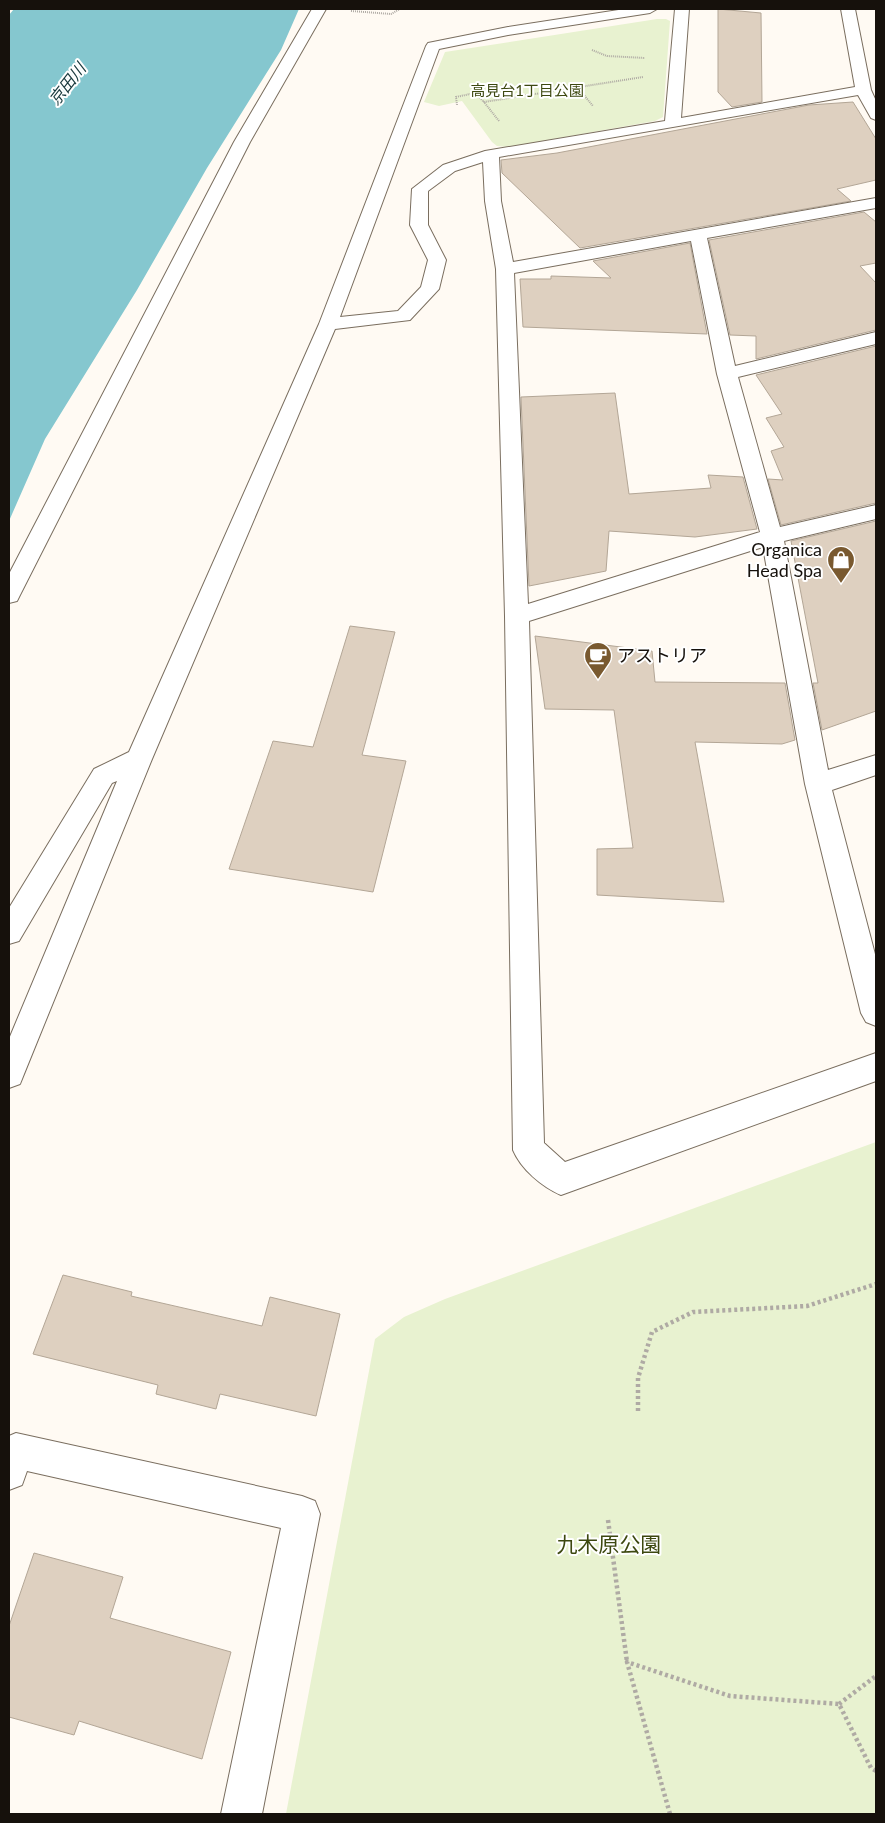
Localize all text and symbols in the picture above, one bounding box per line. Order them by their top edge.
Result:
water label: 京田川 [44,57,90,108]
park label: 高見台1丁目公園 [470,81,584,99]
place label: Organica Head Spa [747,538,822,581]
shop icon: Organica Head Spa [826,545,856,584]
cafe icon: アストリア [583,641,613,680]
place label: アストリア [617,644,707,666]
park label: 九木原公園 [557,1531,662,1556]

